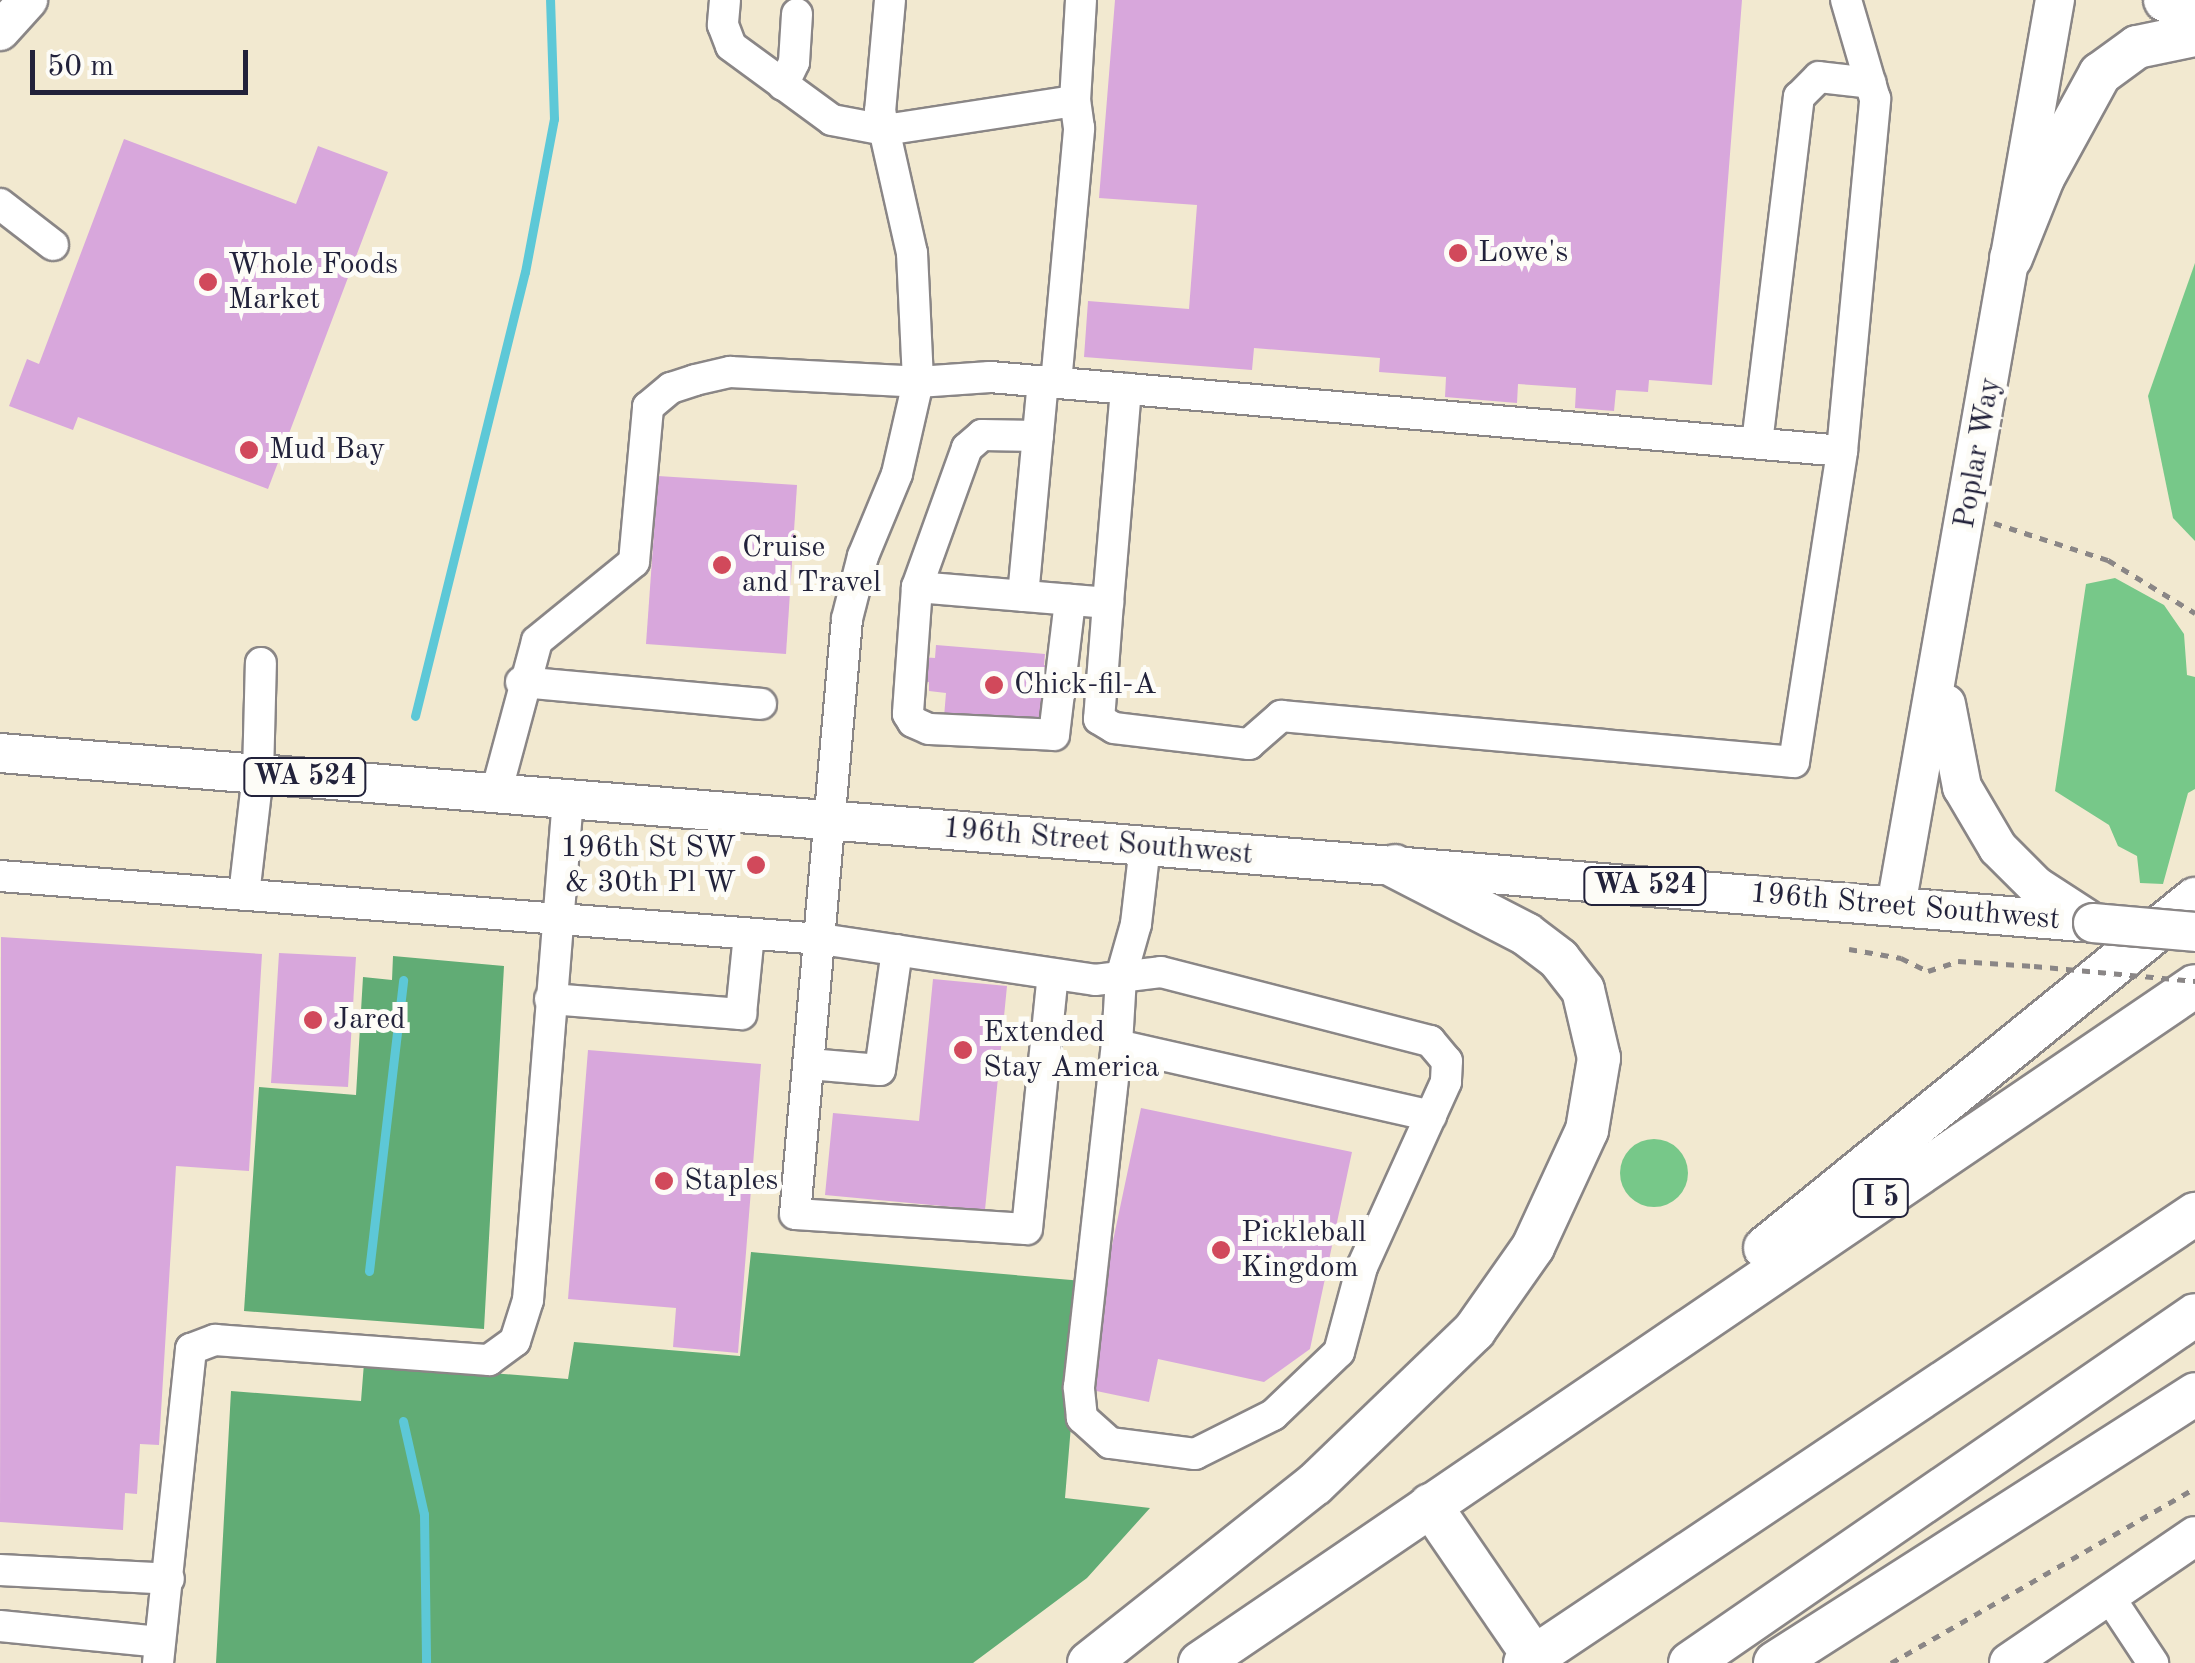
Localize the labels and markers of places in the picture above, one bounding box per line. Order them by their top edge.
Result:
place label: Lowe's [1478,235,1568,271]
marker: Lowe's [1447,242,1469,264]
place label: Whole Foods Market [228,247,398,318]
marker: Whole Foods Market [197,271,219,293]
place label: Mud Bay [269,432,385,468]
marker: Mud Bay [238,439,260,461]
place label: Cruise and Travel [742,530,881,600]
marker: Cruise and Travel [711,554,733,576]
place label: Chick-fil-A [1014,667,1156,703]
marker: Chick-fil-A [983,674,1005,696]
place label: 196th St SW & 30th Pl W [560,830,736,900]
marker: 196th St SW & 30th Pl W [745,854,767,876]
place label: Jared [333,1002,406,1038]
marker: Jared [302,1009,324,1031]
place label: Extended Stay America [983,1015,1160,1086]
marker: Extended Stay America [952,1039,974,1061]
place label: Staples [684,1163,778,1199]
marker: Staples [653,1170,675,1192]
place label: Pickleball Kingdom [1241,1215,1366,1286]
marker: Pickleball Kingdom [1210,1239,1232,1261]

